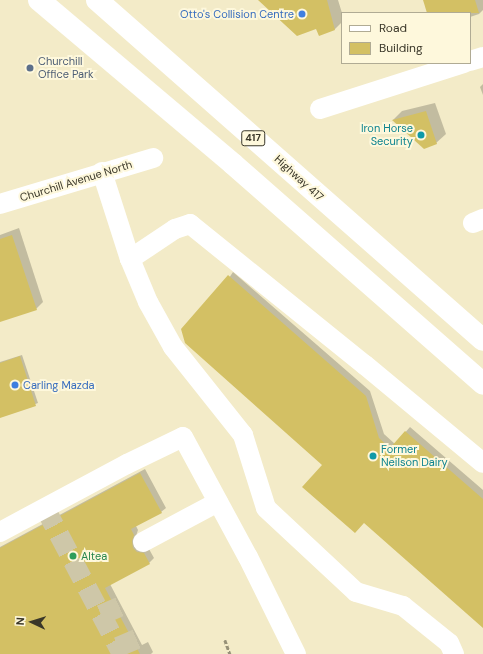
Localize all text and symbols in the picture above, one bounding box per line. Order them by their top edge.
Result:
place label: Otto's Collision Centre [180,7,294,21]
marker: Otto's Collision Centre [297,9,307,19]
legend [341,12,471,64]
text: Road [379,20,407,36]
text: Building [379,40,423,56]
place label: Churchill Office Park [38,55,94,81]
marker: Churchill Office Park [25,63,35,73]
place label: Iron Horse Security [361,122,413,148]
road number: 417 [241,130,265,146]
marker: Iron Horse Security [416,130,426,140]
street label: Highway 417 [272,152,326,204]
street label: Churchill Avenue North [18,158,134,204]
place label: Carling Mazda [23,378,95,392]
marker: Carling Mazda [10,380,20,390]
place label: Former Neilson Dairy [381,443,448,469]
marker: Former Neilson Dairy [368,451,378,461]
place label: Altea [81,549,107,563]
marker: Altea [68,551,78,561]
north arrow [12,602,52,642]
text: N [13,617,27,626]

